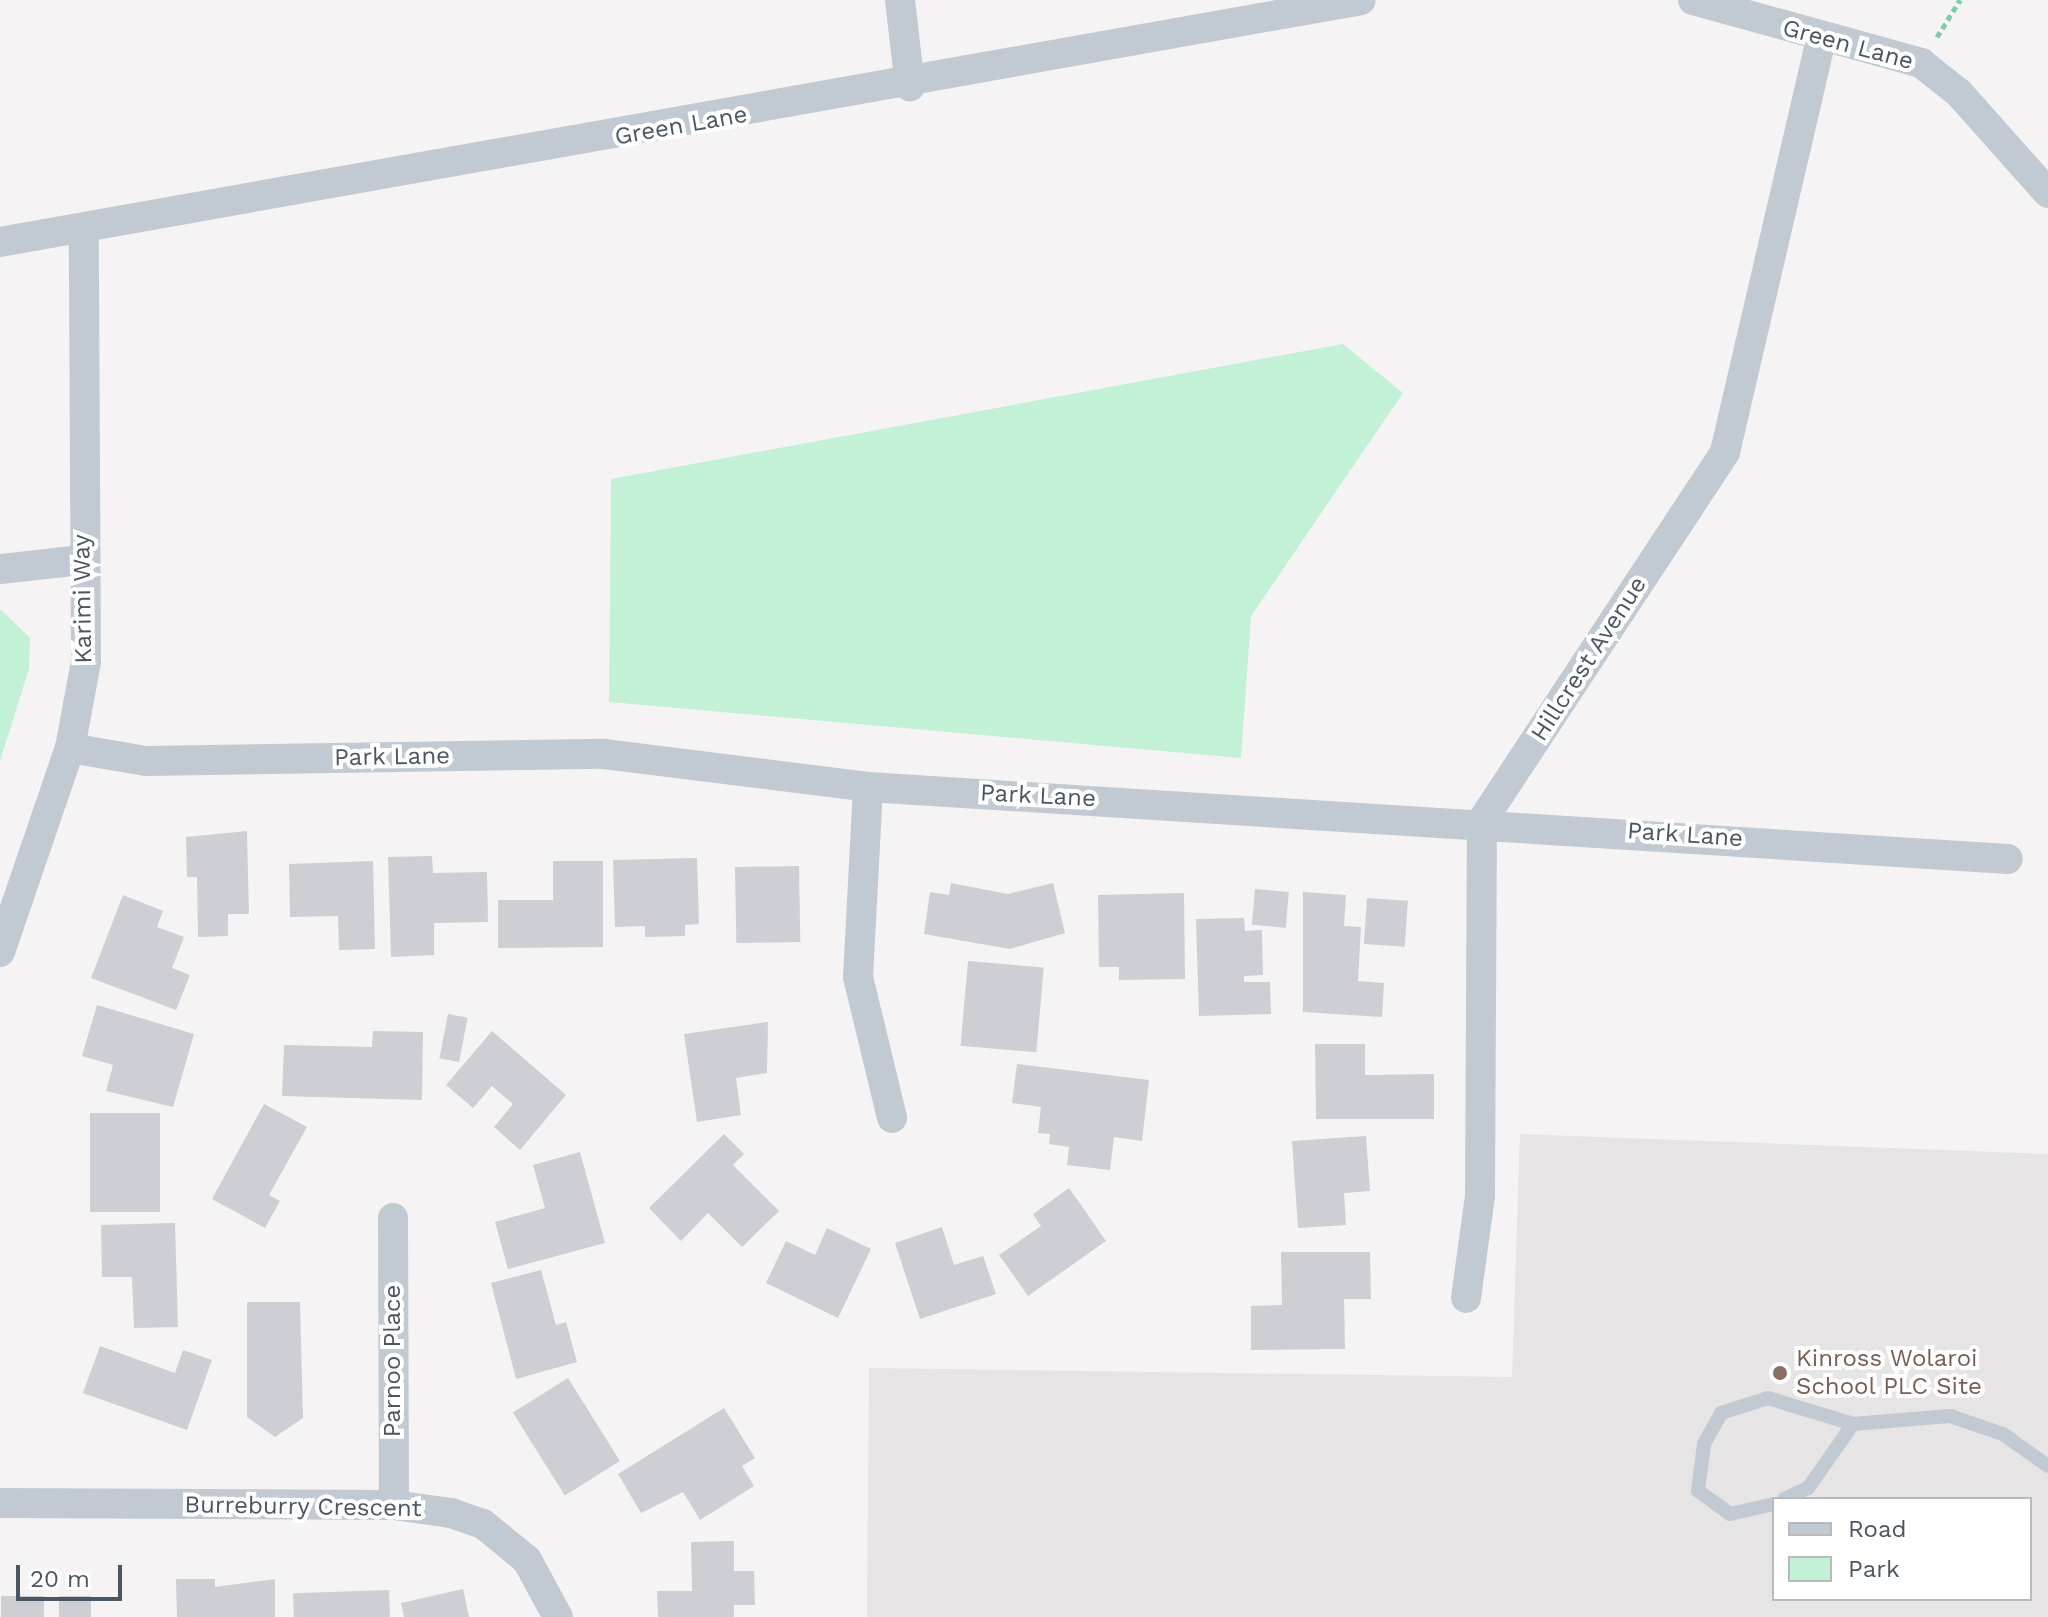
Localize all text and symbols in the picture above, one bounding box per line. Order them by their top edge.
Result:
street label: Green Lane [1779,14,1917,76]
street label: Green Lane [612,100,750,152]
street label: Karimi Way [67,534,99,664]
street label: Hillcrest Avenue [1525,571,1653,747]
street label: Park Lane [334,742,450,772]
street label: Park Lane [979,779,1097,813]
street label: Park Lane [1626,817,1744,853]
street label: Parnoo Place [379,1285,407,1437]
place label: Kinross Wolaroi School PLC Site [1796,1345,1983,1401]
marker: Kinross Wolaroi School PLC Site [1771,1364,1789,1382]
street label: Burreburry Crescent [184,1491,422,1523]
legend [1772,1497,2032,1601]
text: Road [1848,1515,1907,1543]
scale bar [20,1549,126,1599]
text: Park [1848,1555,1900,1583]
text: 20 m [30,1565,90,1593]

